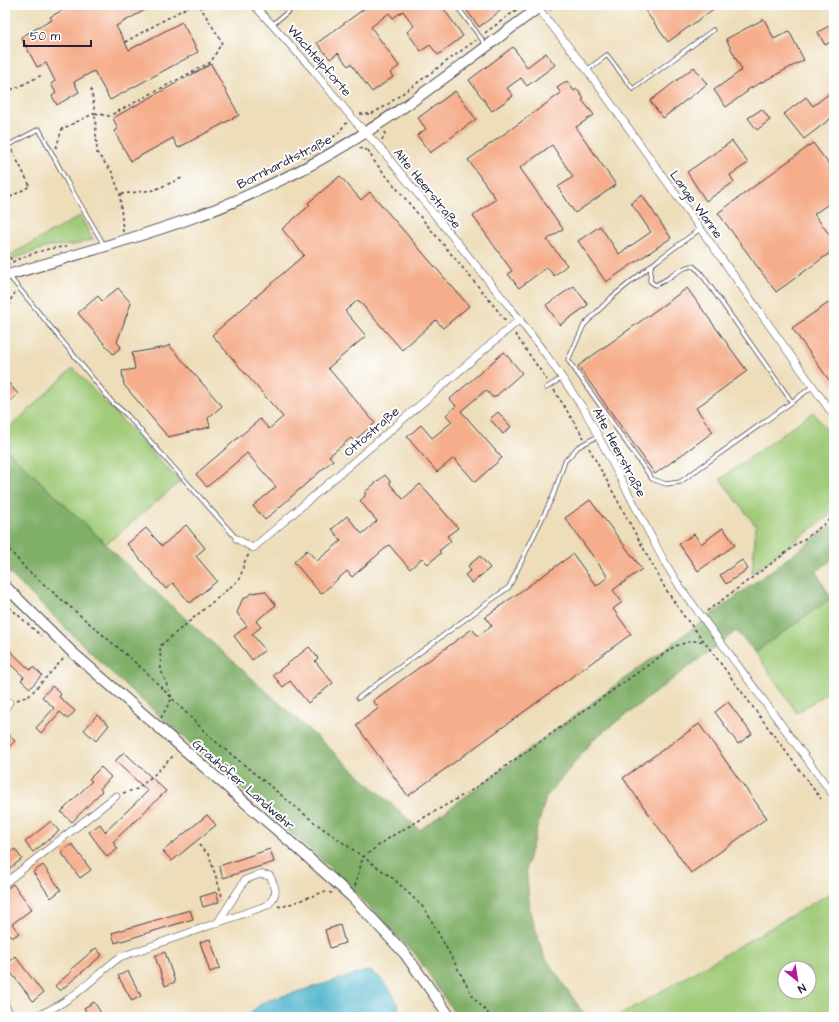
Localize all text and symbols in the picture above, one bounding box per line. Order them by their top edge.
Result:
street label: Wachtelpforte [283,21,355,100]
scale bar [24,22,91,48]
text: 50 m [30,28,61,45]
street label: Bornhardtstraße [234,130,335,194]
street label: Alte Heerstraße [389,145,465,233]
street label: Lange Wanne [665,167,727,243]
street label: Ottostraße [340,403,403,461]
street label: Alte Heerstraße [588,405,650,500]
street label: Grauhöfer Landwehr [188,735,298,834]
north arrow [777,960,817,1000]
text: N [795,980,808,996]

